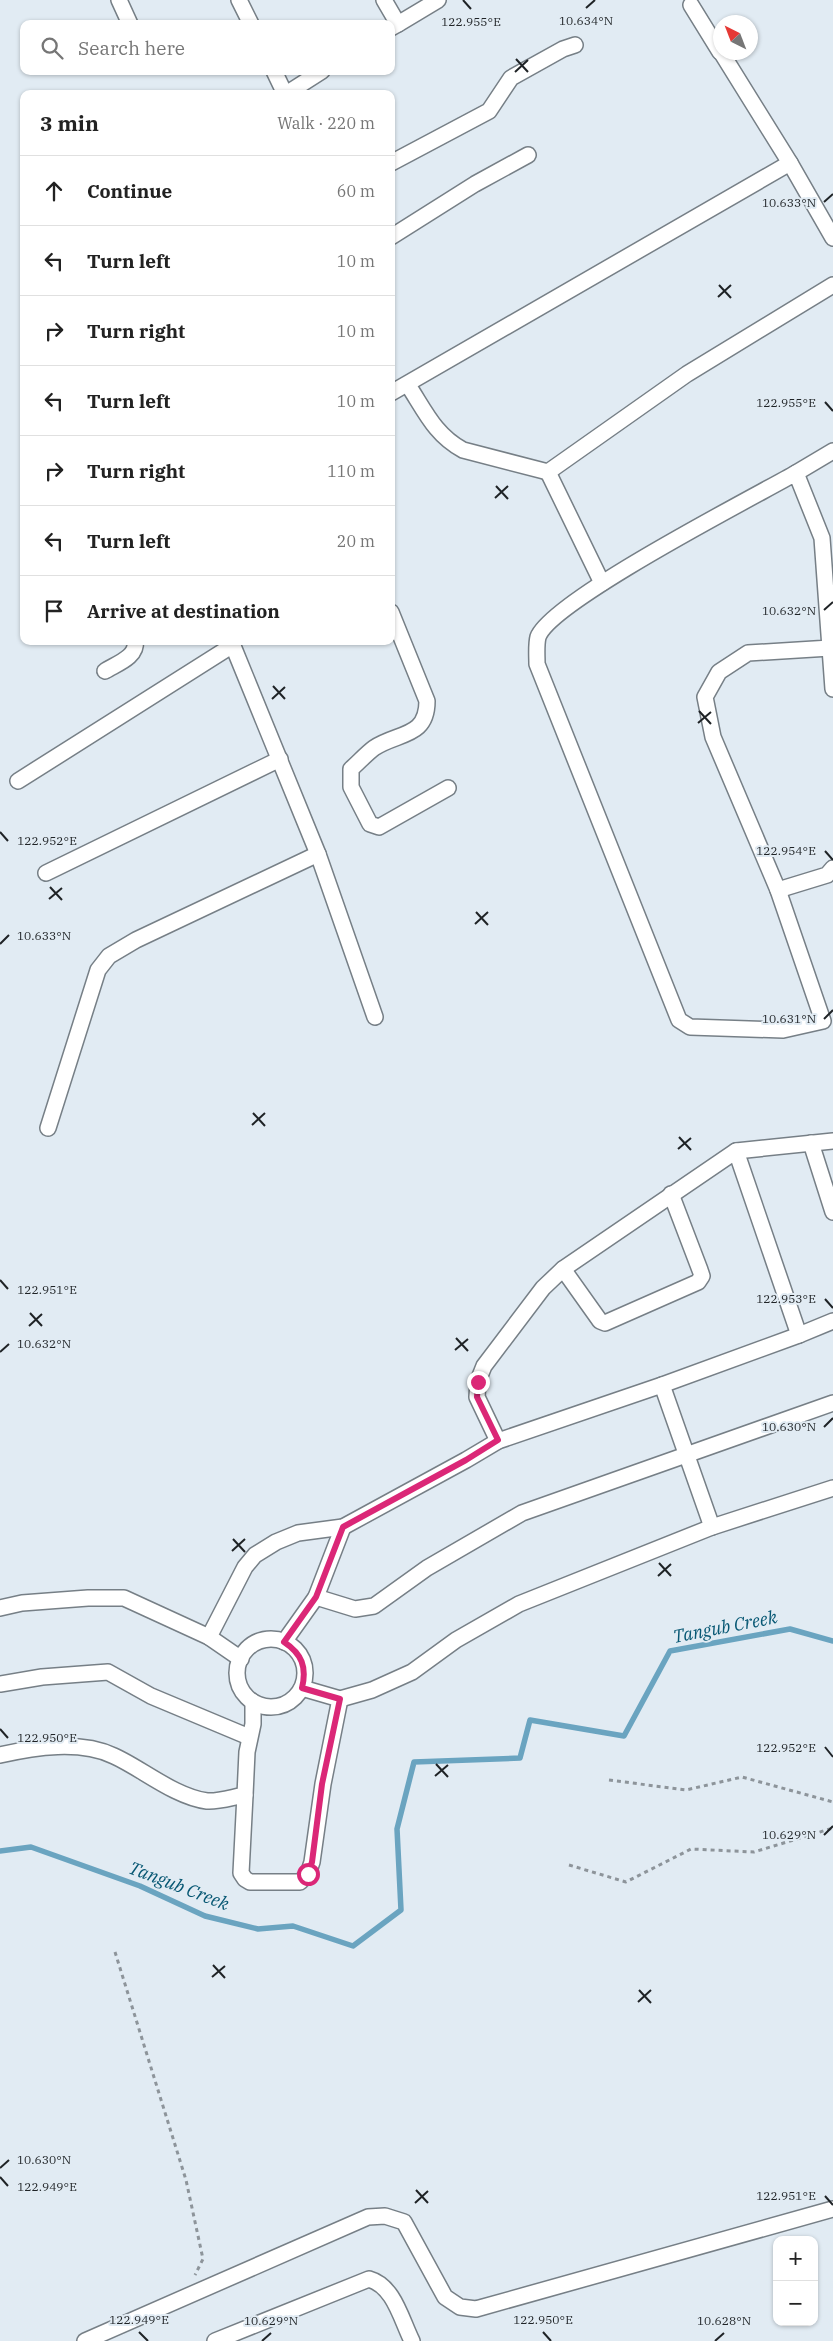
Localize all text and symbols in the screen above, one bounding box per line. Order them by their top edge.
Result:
text: 10.634°N [559,13,613,28]
text: 122.955°E [441,14,501,29]
north arrow [713,15,758,60]
search box [20,20,395,75]
icon: search [38,34,66,62]
text: Search here [78,36,185,60]
text: 3 min [40,109,99,137]
text: Walk · 220 m [277,113,375,133]
icon: ahead [40,177,68,205]
text: Continue [87,179,172,203]
text: 60 m [337,181,375,201]
text: 10.633°N [762,195,816,210]
icon: left [40,247,68,275]
text: Turn left [87,249,170,273]
text: 10 m [337,251,375,271]
icon: right [40,317,68,345]
text: Turn right [87,319,185,343]
text: 10 m [337,321,375,341]
icon: left [40,387,68,415]
text: Turn left [87,389,170,413]
text: 10 m [337,391,375,411]
text: 122.955°E [756,395,816,410]
icon: right [40,457,68,485]
text: Turn right [87,459,185,483]
text: 110 m [327,461,375,481]
icon: left [40,527,68,555]
text: Turn left [87,529,170,553]
text: 20 m [337,531,375,551]
icon: arrive [40,597,68,625]
text: Arrive at destination [87,599,280,623]
text: 10.632°N [762,603,816,618]
text: 122.952°E [17,833,77,848]
text: 122.954°E [756,843,816,858]
text: 10.633°N [17,928,71,943]
text: 10.631°N [762,1011,816,1026]
text: 122.951°E [17,1282,77,1297]
text: 122.953°E [756,1291,816,1306]
text: 10.632°N [17,1336,71,1351]
route end [467,1371,490,1394]
text: 10.630°N [762,1419,816,1434]
water label: Tangub Creek [671,1605,779,1648]
text: 122.950°E [17,1730,77,1745]
text: 122.952°E [756,1740,816,1755]
text: 10.629°N [762,1827,816,1842]
water label: Tangub Creek [126,1856,233,1915]
route start [297,1863,320,1886]
text: 10.630°N [17,2152,71,2167]
text: 122.949°E [17,2179,77,2194]
text: 122.951°E [756,2188,816,2203]
map controls [773,2236,818,2326]
button: + [773,2236,818,2281]
button: − [773,2281,818,2326]
text: 122.949°E [109,2312,169,2327]
text: 122.950°E [513,2312,573,2327]
text: 10.629°N [244,2313,298,2328]
text: 10.628°N [697,2313,751,2328]

